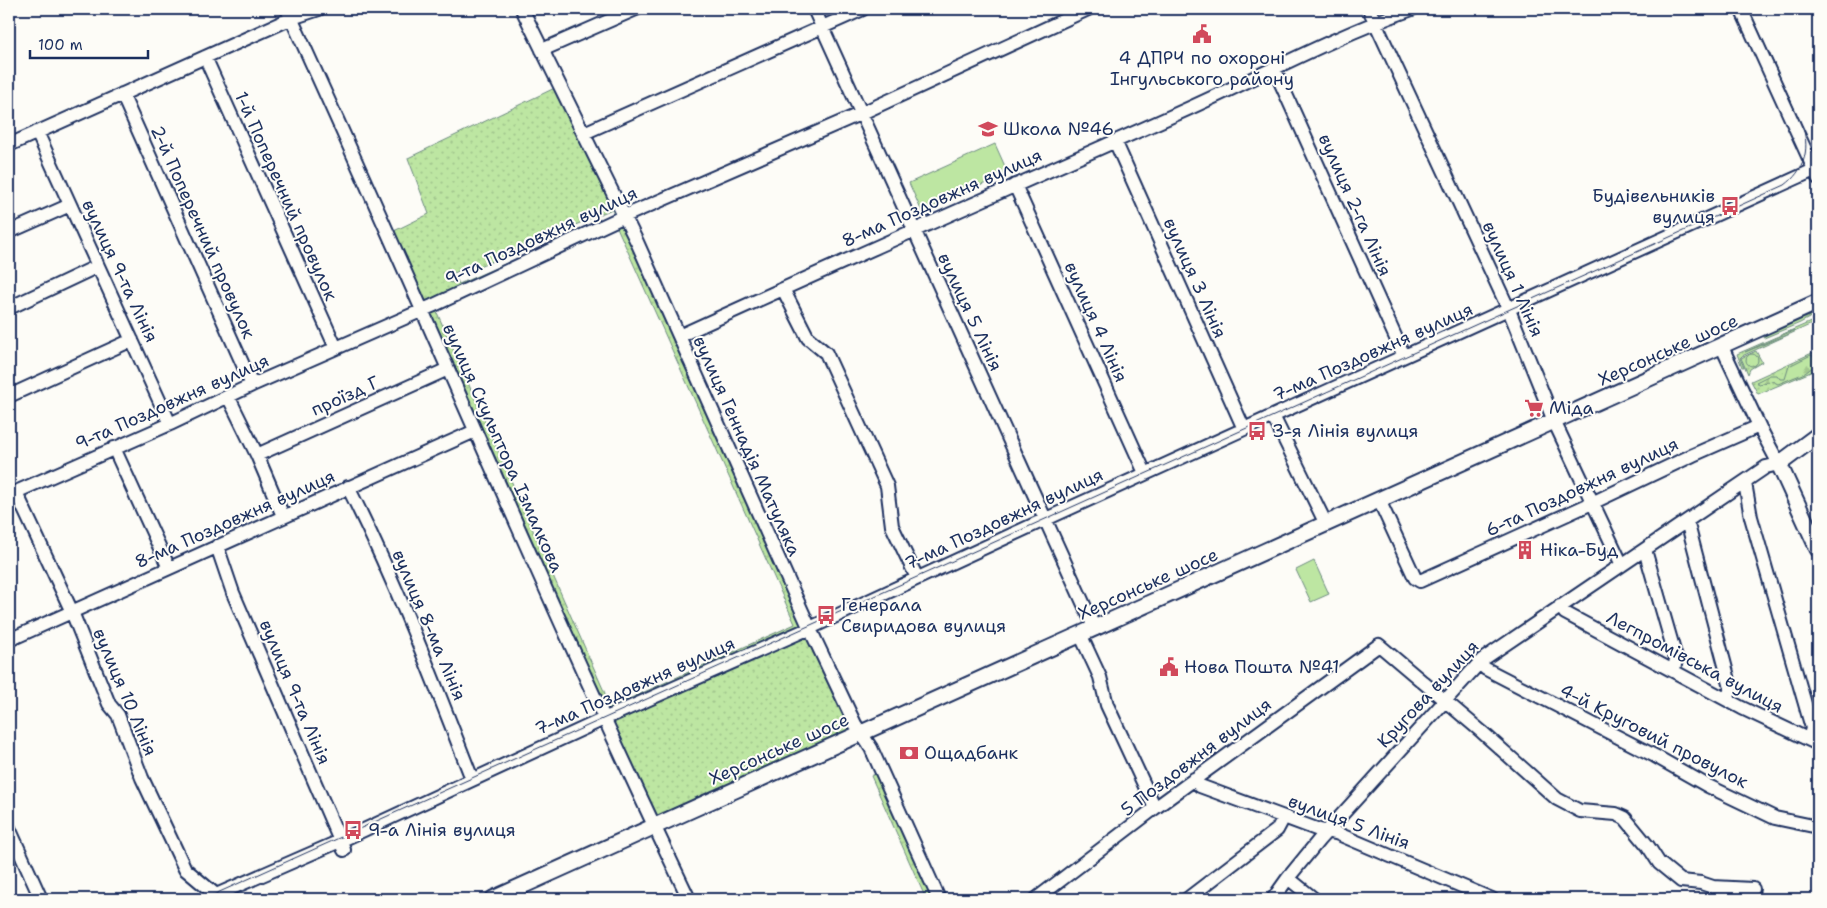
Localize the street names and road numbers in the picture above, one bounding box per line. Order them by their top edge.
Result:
street label: 1-й Поперечний провулок [229,88,343,305]
street label: 2-й Поперечний провулок [145,122,261,343]
street label: вулиця 2-га Лінія [1313,130,1397,280]
street label: 8-ма Поздовжня вулиця [838,143,1046,253]
street label: 9-та Поздовжня вулиця [441,181,641,291]
street label: вулиця 9-та Лінія [76,196,164,346]
street label: вулиця 3 Лінія [1158,214,1232,342]
street label: вулиця 1 Лінія [1477,217,1549,341]
street label: вулиця 5 Лінія [932,249,1008,375]
street label: вулиця 4 Лінія [1059,258,1133,386]
street label: 7-ма Поздовжня вулиця [1269,297,1477,407]
street label: Херсонське шосе [1594,308,1742,392]
street label: вулиця Скульптора Ізмалкова [437,320,569,576]
street label: вулиця Геннадія Матуляка [688,332,806,560]
street label: 9-та Поздовжня вулиця [71,348,273,456]
street label: проїзд Г [307,370,383,422]
street label: 6-та Поздовжня вулиця [1482,432,1682,542]
street label: 7-ма Поздовжня вулиця [901,462,1107,576]
street label: 8-ма Поздовжня вулиця [131,464,339,574]
street label: Херсонське шосе [1074,542,1222,626]
street label: вулиця 8-ма Лінія [386,546,472,704]
street label: Легпромівська вулиця [1603,605,1787,719]
street label: вулиця 9-та Лінія [254,616,336,768]
street label: вулиця 10 Лінія [87,625,163,759]
street label: 7-ма Поздовжня вулиця [531,631,739,741]
street label: Кругова вулиця [1372,635,1484,753]
street label: 4-й Круговий провулок [1556,678,1753,794]
street label: 5 Поздовжня вулиця [1116,692,1276,822]
street label: Херсонське шосе [705,707,853,791]
street label: вулиця 5 Лінія [1285,789,1413,855]

